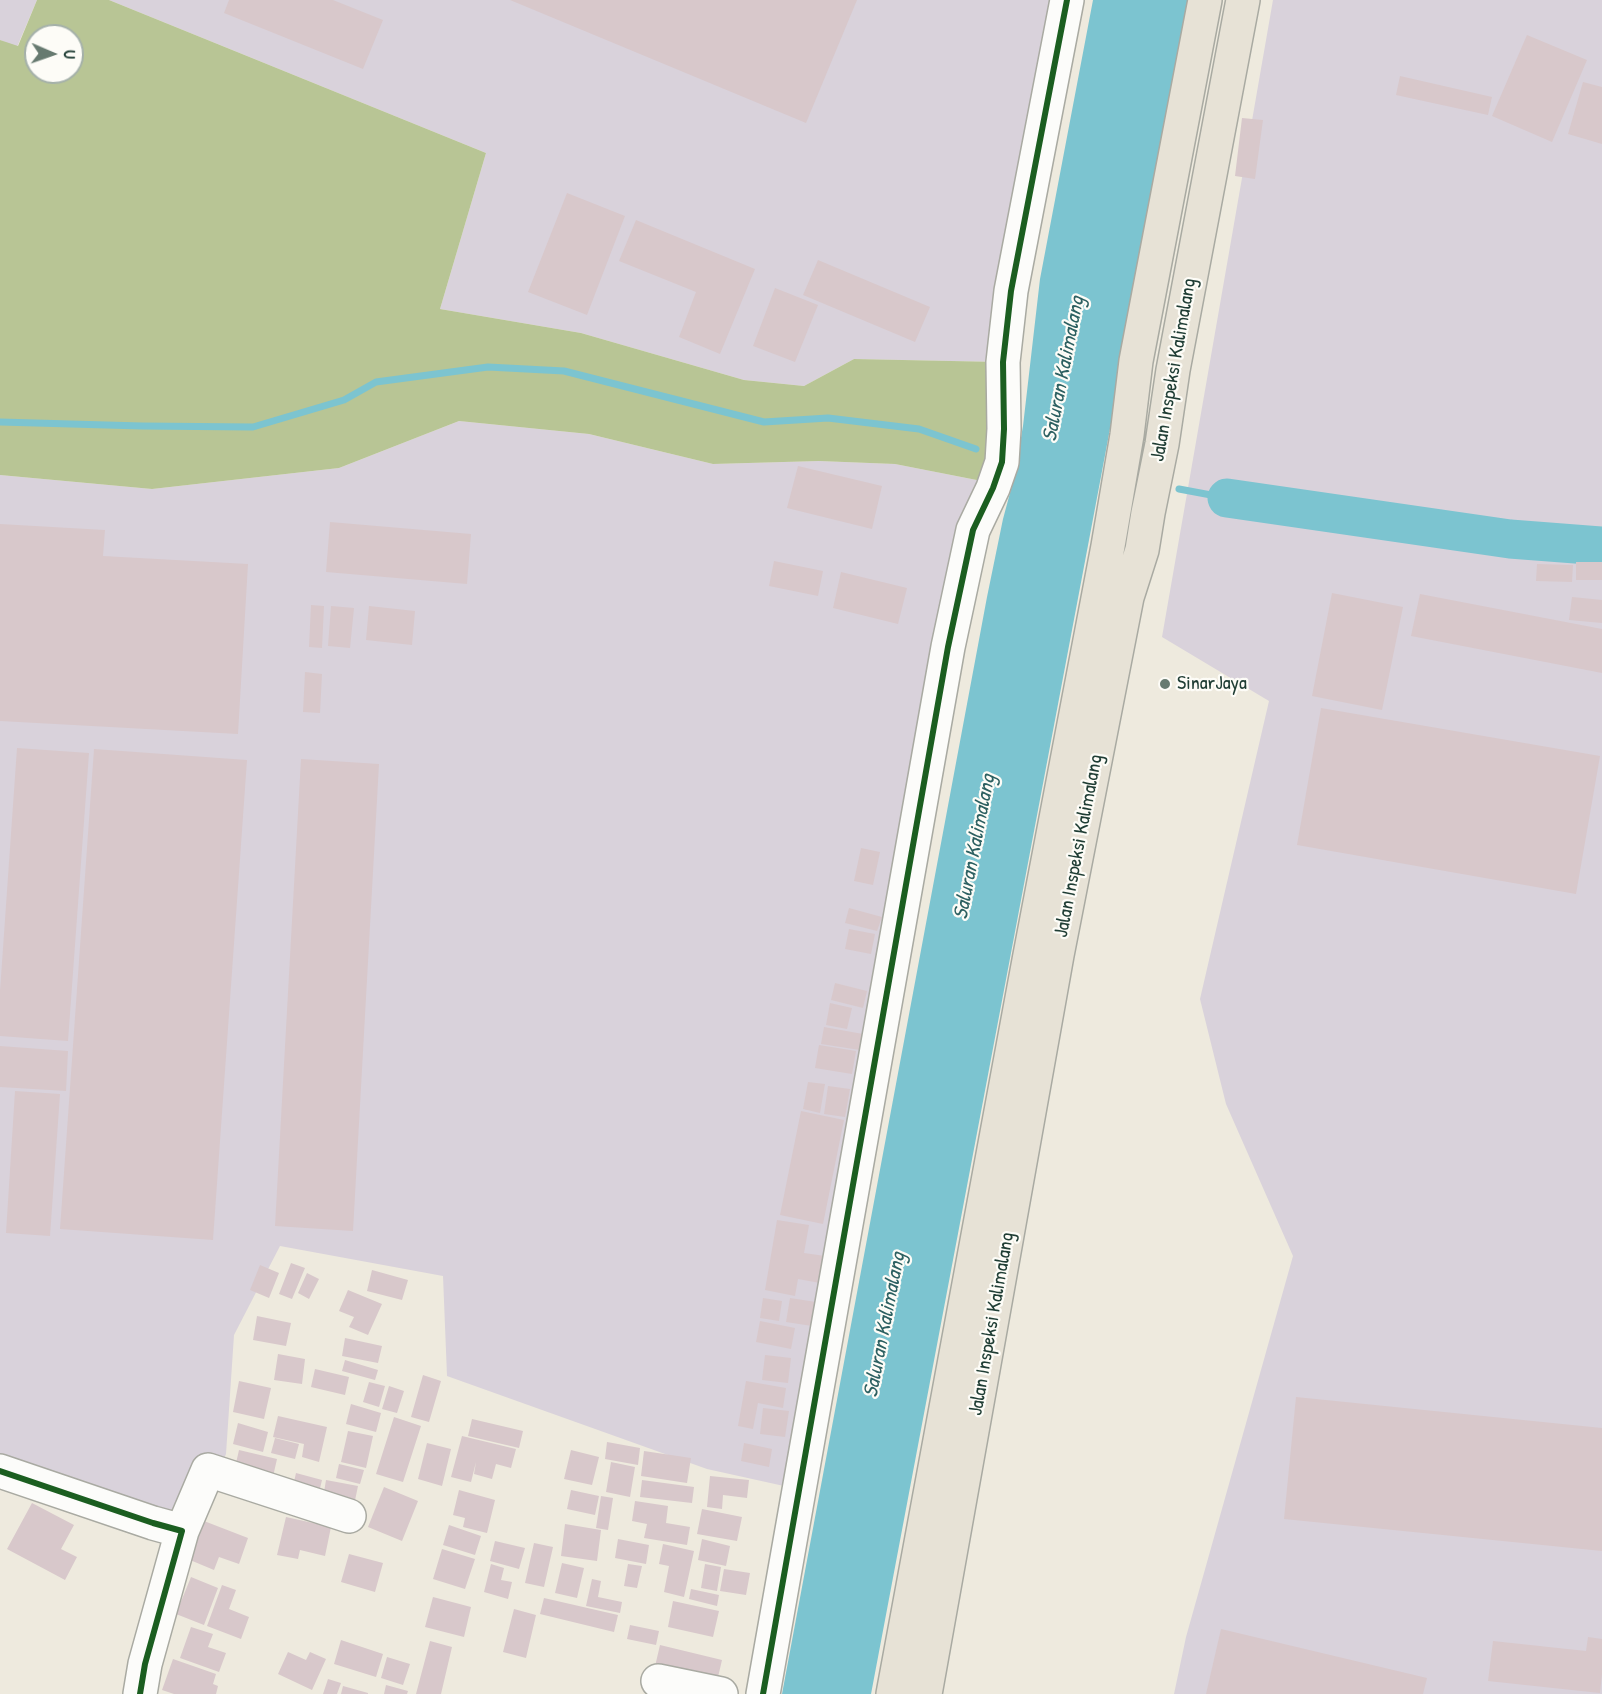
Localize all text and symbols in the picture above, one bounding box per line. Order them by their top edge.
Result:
north arrow [24,24,84,84]
text: U [59,50,81,59]
street label: Jalan Inspeksi Kalimalang [1146,276,1202,464]
water label: Saluran Kalimalang [1038,294,1090,444]
place label: SinarJaya [1177,672,1247,696]
marker: SinarJaya [1158,677,1172,691]
street label: Jalan Inspeksi Kalimalang [1050,753,1108,939]
water label: Saluran Kalimalang [949,772,1001,922]
street label: Jalan Inspeksi Kalimalang [964,1230,1020,1418]
water label: Saluran Kalimalang [859,1250,911,1400]

